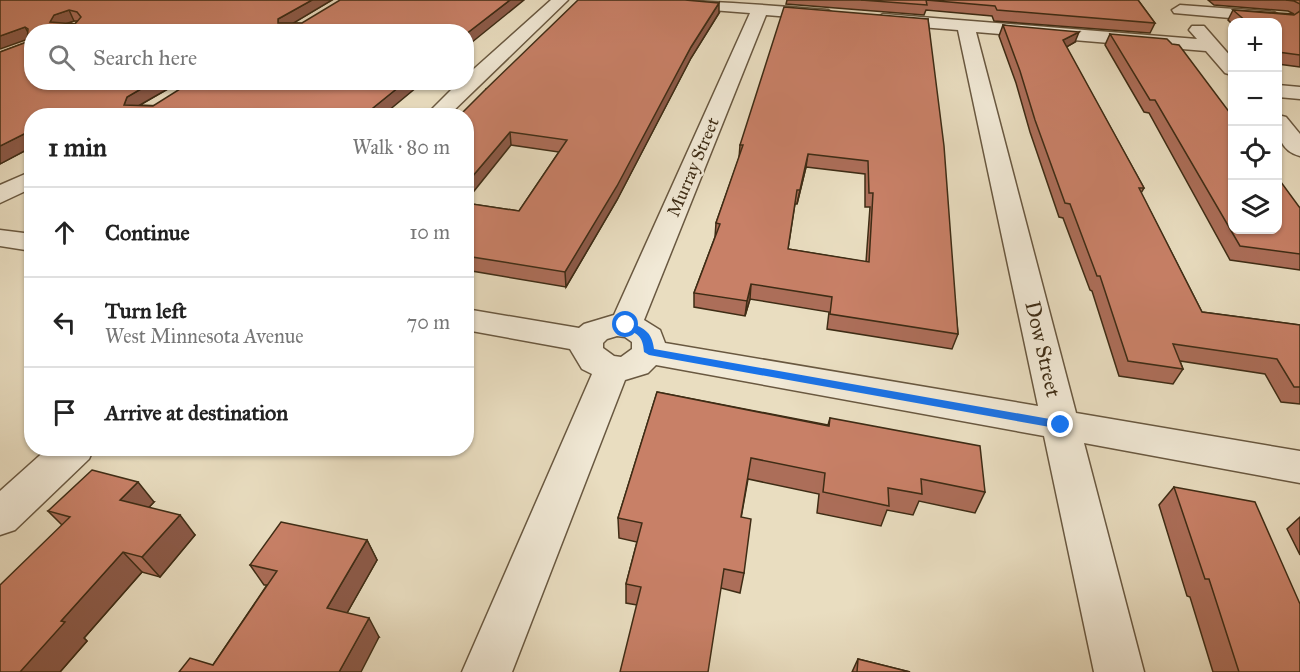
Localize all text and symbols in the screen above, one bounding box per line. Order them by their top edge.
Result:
map controls [1228,18,1282,234]
button: + [1228,18,1282,72]
search box [24,24,474,90]
icon: search [45,41,78,74]
text: Search here [93,44,197,71]
button: − [1228,72,1282,126]
street label: Murray Street [662,113,724,220]
button: locate [1228,126,1282,180]
text: 1 min [48,131,107,163]
text: Walk · 80 m [352,135,450,159]
button: layers [1228,180,1282,234]
icon: ahead [48,216,81,249]
text: Continue [105,219,190,246]
text: 10 m [409,220,450,244]
text: Turn left [105,297,187,324]
street label: Dow Street [1019,298,1067,400]
icon: left [48,306,81,339]
text: 70 m [407,310,450,334]
route start [612,311,638,337]
text: West Minnesota Avenue [105,324,304,348]
icon: arrive [48,396,81,429]
text: Arrive at destination [105,399,288,426]
route end [1047,411,1073,437]

